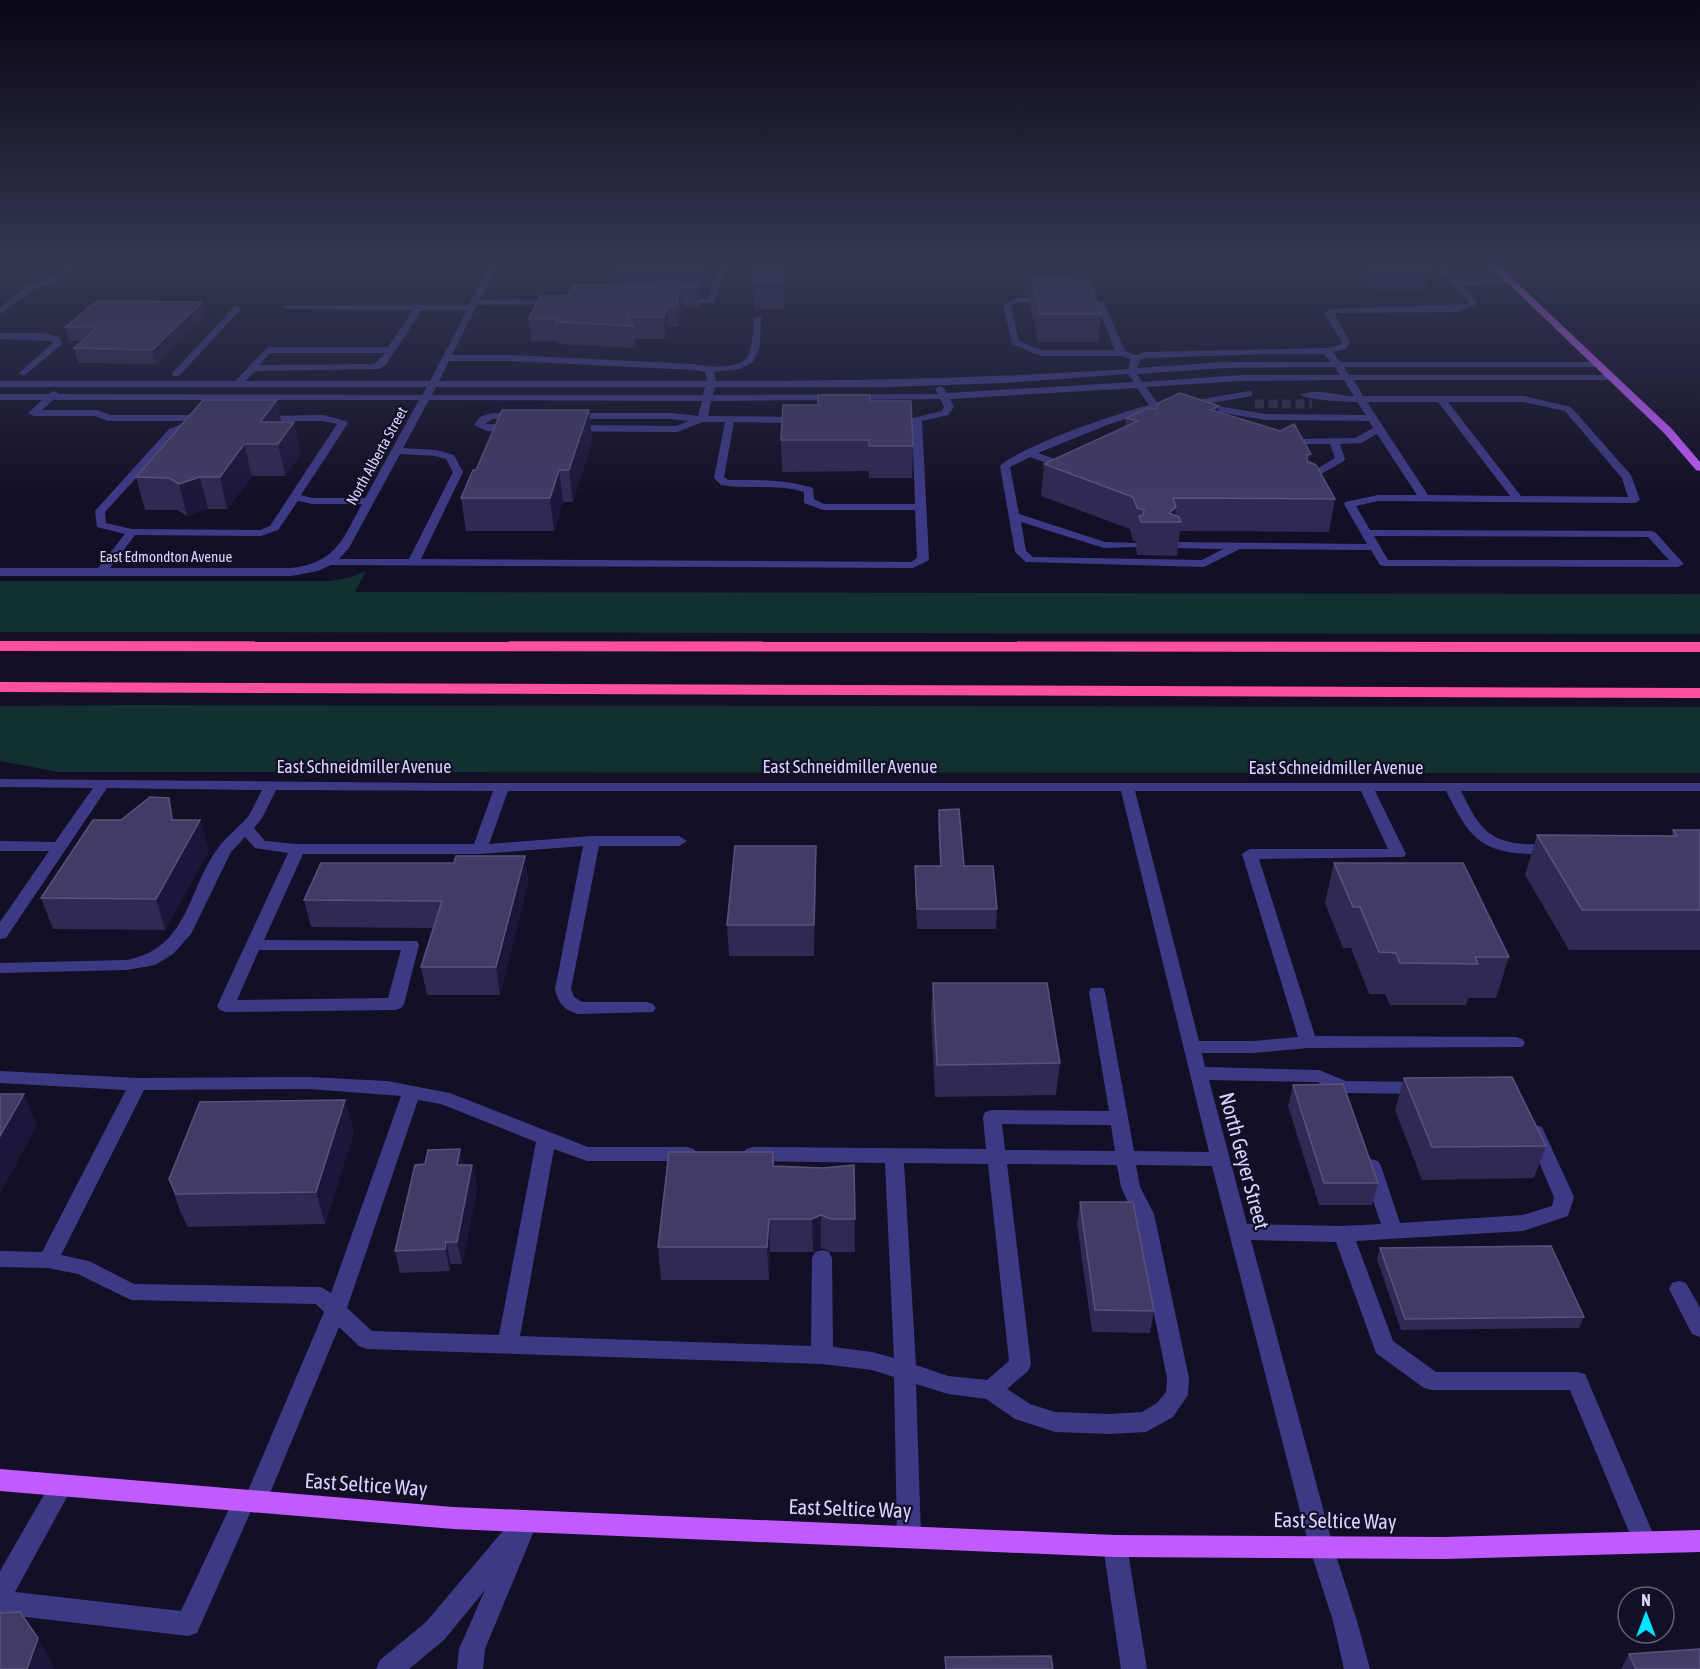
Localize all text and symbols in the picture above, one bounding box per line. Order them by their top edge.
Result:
street label: North Alberta Street [343,404,411,508]
street label: East Edmondton Avenue [100,548,233,565]
street label: East Schneidmiller Avenue [277,756,451,777]
street label: East Schneidmiller Avenue [763,756,937,777]
street label: East Schneidmiller Avenue [1249,757,1423,778]
street label: North Geyer Street [1215,1090,1275,1232]
street label: East Seltice Way [304,1468,429,1500]
street label: East Seltice Way [788,1494,912,1522]
street label: East Seltice Way [1273,1507,1397,1533]
north arrow [1616,1585,1676,1645]
text: N [1641,1591,1651,1609]

